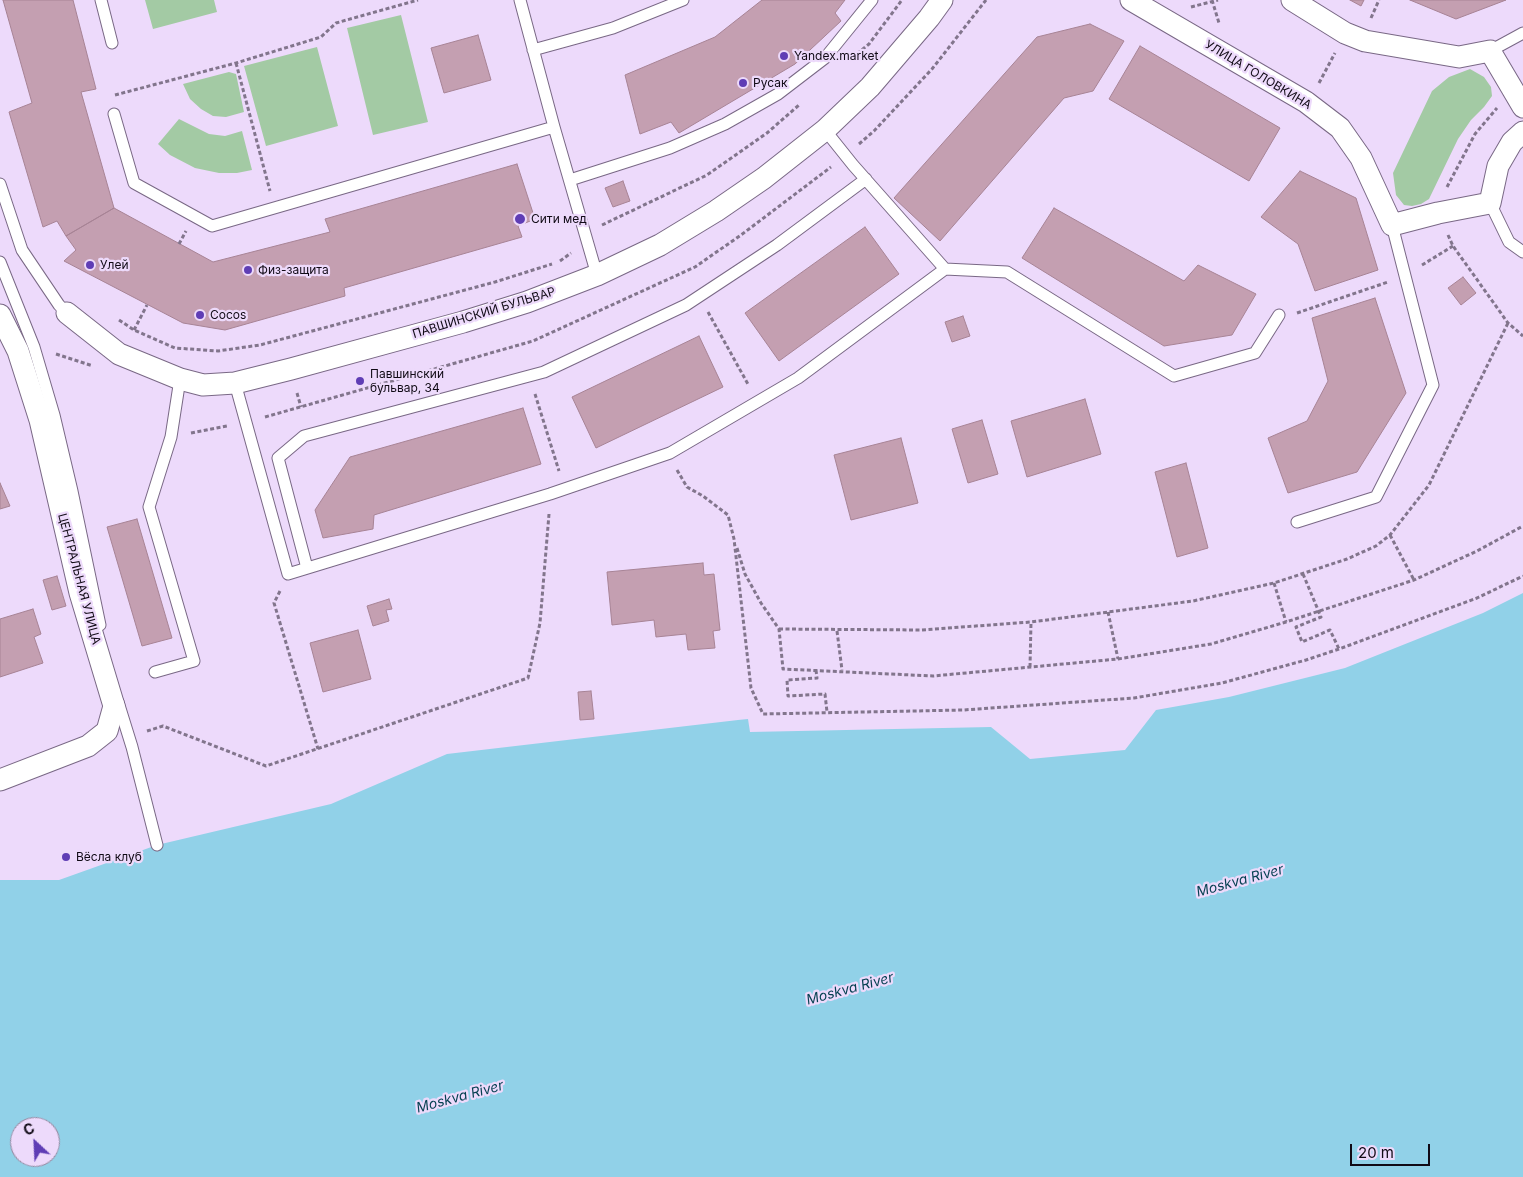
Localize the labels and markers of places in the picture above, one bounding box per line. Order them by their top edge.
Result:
place label: Yandex.market [794,49,878,63]
marker: Yandex.market [778,50,790,62]
place label: Русак [753,76,787,90]
marker: Русак [737,77,749,89]
marker: Сити мед [513,212,527,226]
place label: Сити мед [531,212,587,226]
place label: Улей [100,258,129,272]
marker: Улей [84,259,96,271]
place label: Физ-защита [258,263,329,277]
marker: Физ-защита [242,264,254,276]
place label: Cocos [210,308,246,322]
marker: Cocos [194,309,206,321]
place label: Павшинский бульвар, 34 [370,367,444,395]
marker: Павшинский бульвар, 34 [354,375,366,387]
place label: Вёсла клуб [76,850,142,864]
marker: Вёсла клуб [60,851,72,863]

